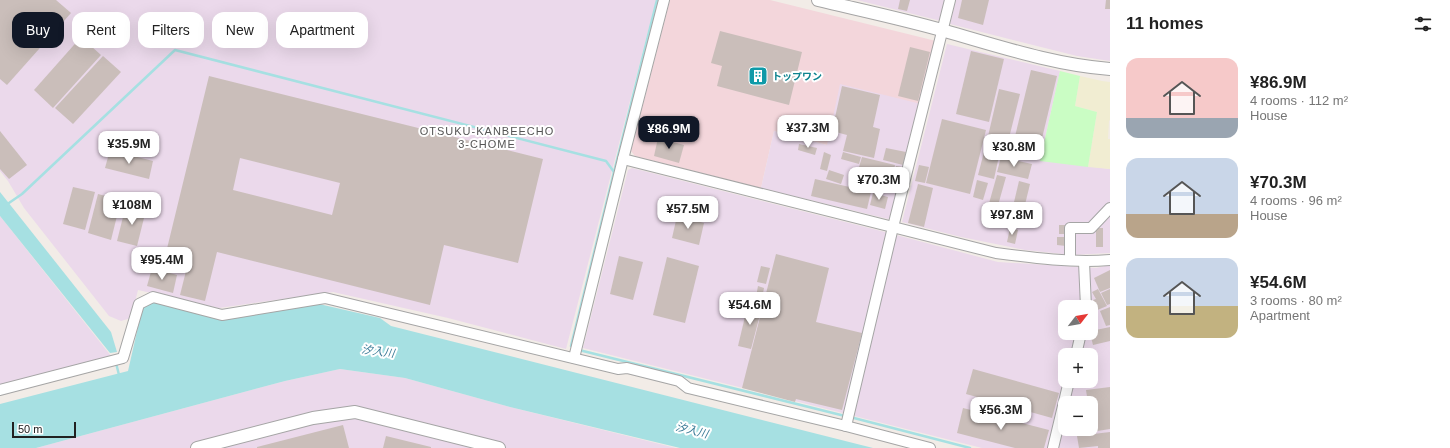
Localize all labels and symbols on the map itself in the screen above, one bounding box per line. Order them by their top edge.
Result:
building icon: トップワン [747,65,769,87]
place label: トップワン [772,71,822,82]
pin: ¥37.3M [775,115,841,149]
pin: ¥86.9M [636,116,702,150]
district label: OTSUKU-KANBEECHO 3-CHOME [420,125,554,150]
pin: ¥35.9M [96,131,162,165]
pin: ¥30.8M [981,134,1047,168]
pin: ¥70.3M [846,167,912,201]
pin: ¥108M [104,192,160,226]
pin: ¥57.5M [655,196,721,230]
pin: ¥97.8M [979,202,1045,236]
pin: ¥95.4M [129,247,195,281]
pin: ¥54.6M [717,292,783,326]
north arrow [1058,300,1098,340]
water label: 汐入川 [361,343,396,359]
pin: ¥56.3M [968,397,1034,431]
scale bar [12,420,76,439]
water label: 汐入川 [675,420,710,440]

